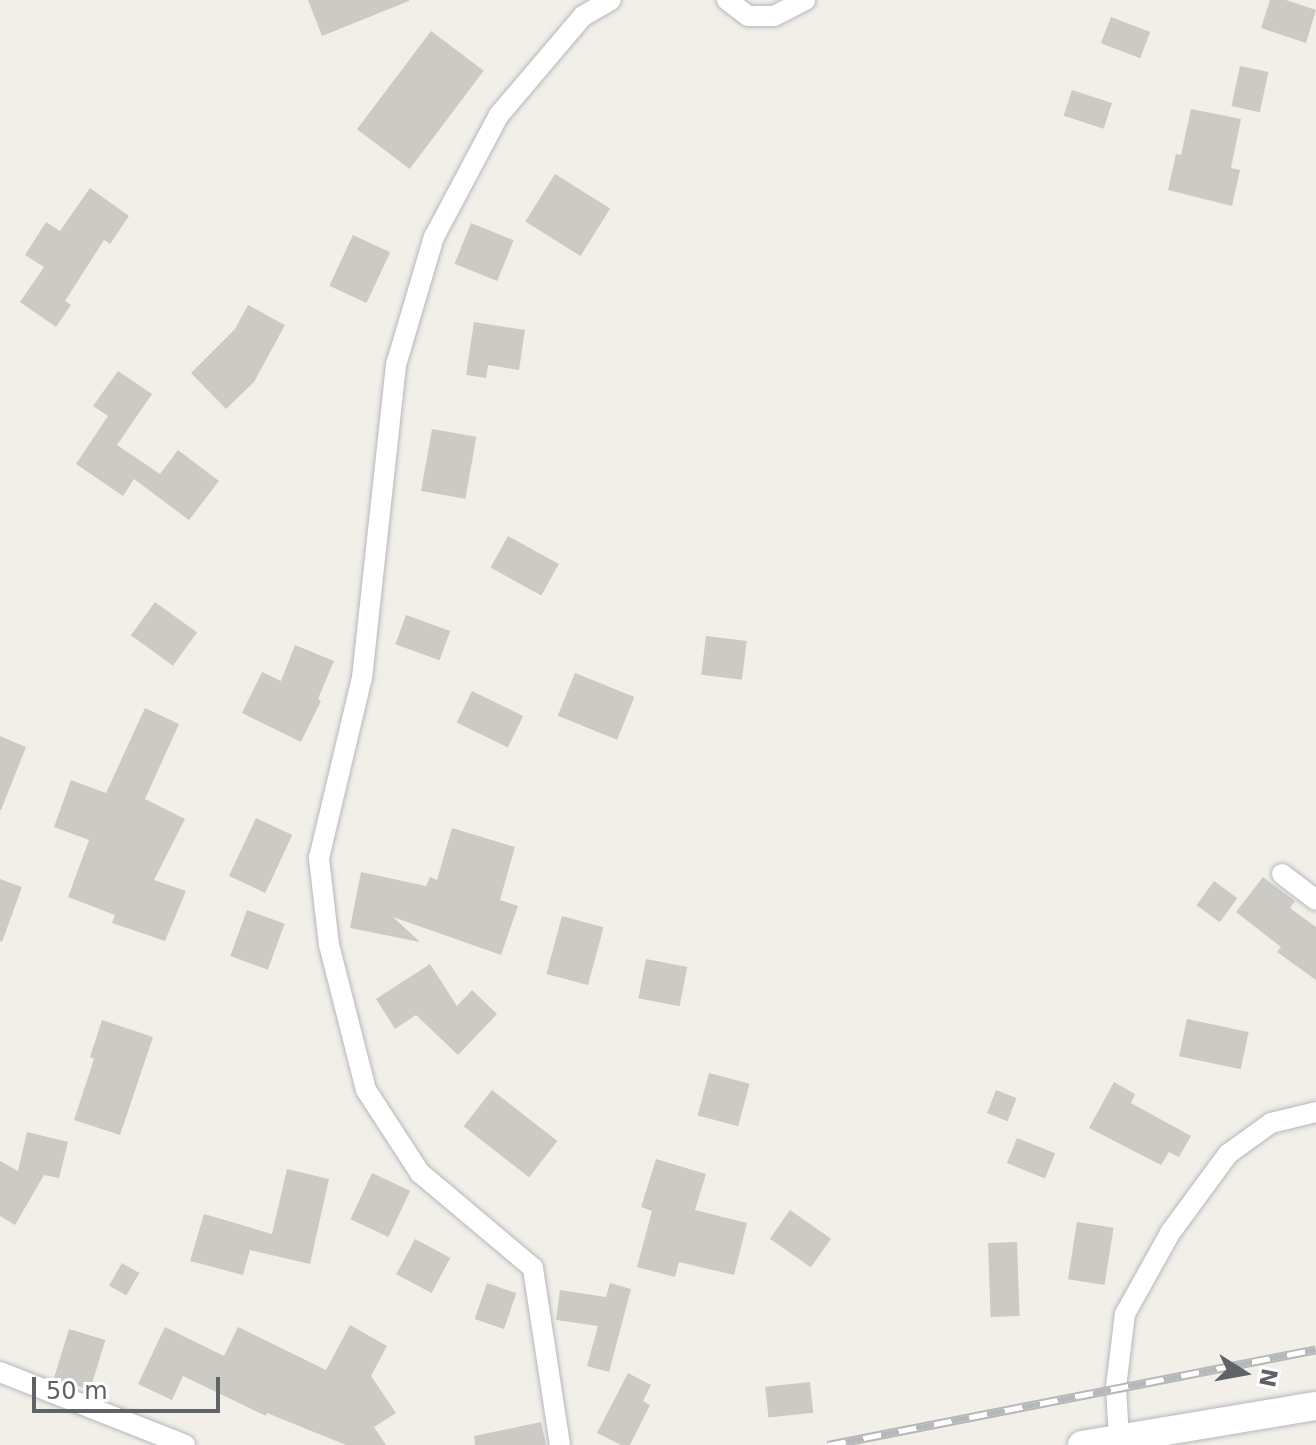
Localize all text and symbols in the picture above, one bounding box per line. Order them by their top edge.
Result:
north arrow [1204,1333,1284,1413]
scale bar [36,1361,224,1411]
text: N [1254,1366,1282,1389]
text: 50 m [46,1377,108,1405]

